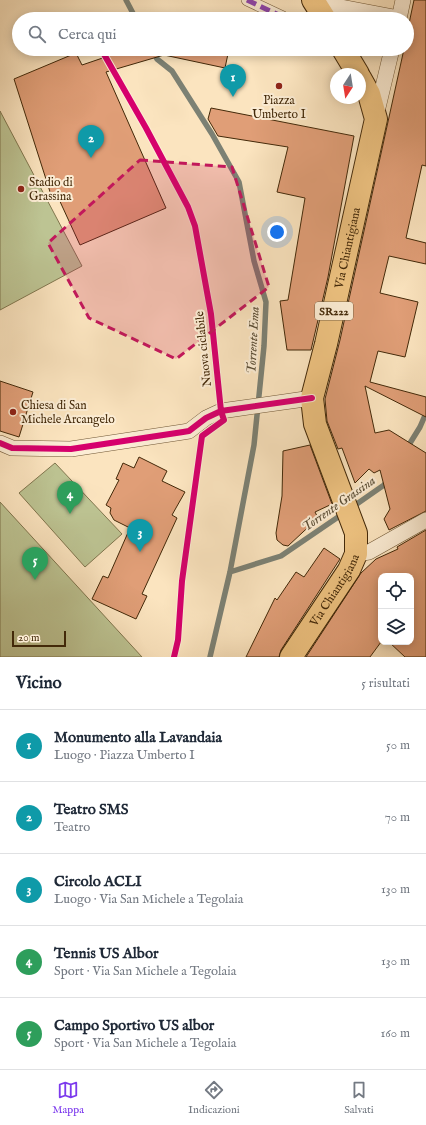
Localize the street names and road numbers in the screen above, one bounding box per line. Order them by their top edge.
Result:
street label: Via Chiantigiana [331,205,364,291]
road number: SR222 [315,302,353,320]
street label: Nuova ciclabile [192,310,215,387]
street label: Via Chiantigiana [306,551,363,630]

